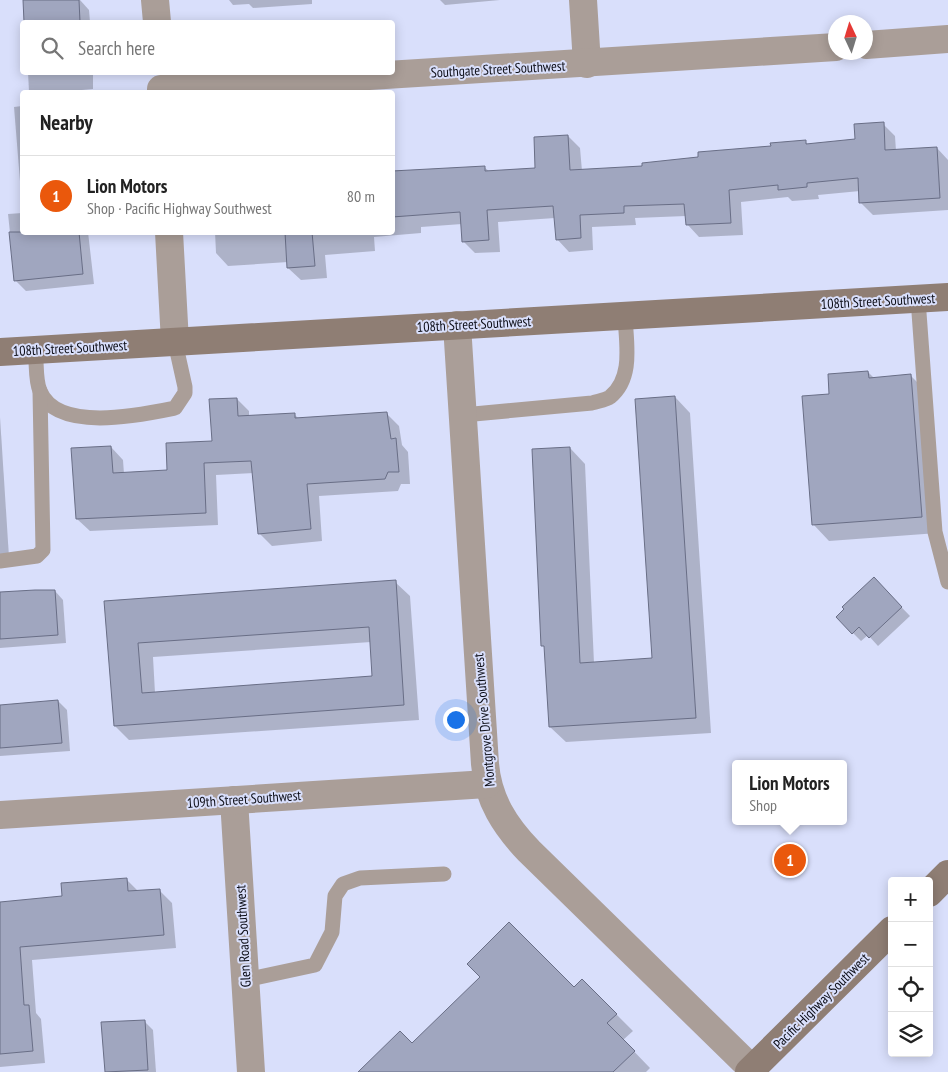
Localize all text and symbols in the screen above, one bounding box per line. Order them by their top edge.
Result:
north arrow [828,15,873,60]
search box [20,20,395,75]
icon: search [38,34,66,62]
text: Search here [78,36,155,60]
street label: Southgate Street Southwest [430,56,566,82]
text: Nearby [40,109,93,136]
text: Lion Motors [87,174,167,198]
text: 1 [52,186,60,206]
text: 80 m [347,186,375,206]
text: Shop · Pacific Highway Southwest [87,198,272,218]
street label: 108th Street Southwest [820,289,936,313]
street label: 108th Street Southwest [416,312,532,336]
street label: 108th Street Southwest [12,336,128,360]
street label: Montgrove Drive Southwest [469,652,499,787]
your location [443,707,469,733]
popup [732,760,847,825]
text: Lion Motors [749,771,830,795]
street label: 109th Street Southwest [186,786,302,812]
text: Shop [749,795,777,815]
pin: 1 [774,841,806,879]
map controls [888,877,933,1057]
button: + [888,877,933,922]
street label: Glen Road Southwest [231,884,255,988]
button: − [888,922,933,967]
street label: Pacific Highway Southwest [769,949,873,1053]
button: locate [888,967,933,1012]
button: layers [888,1012,933,1057]

